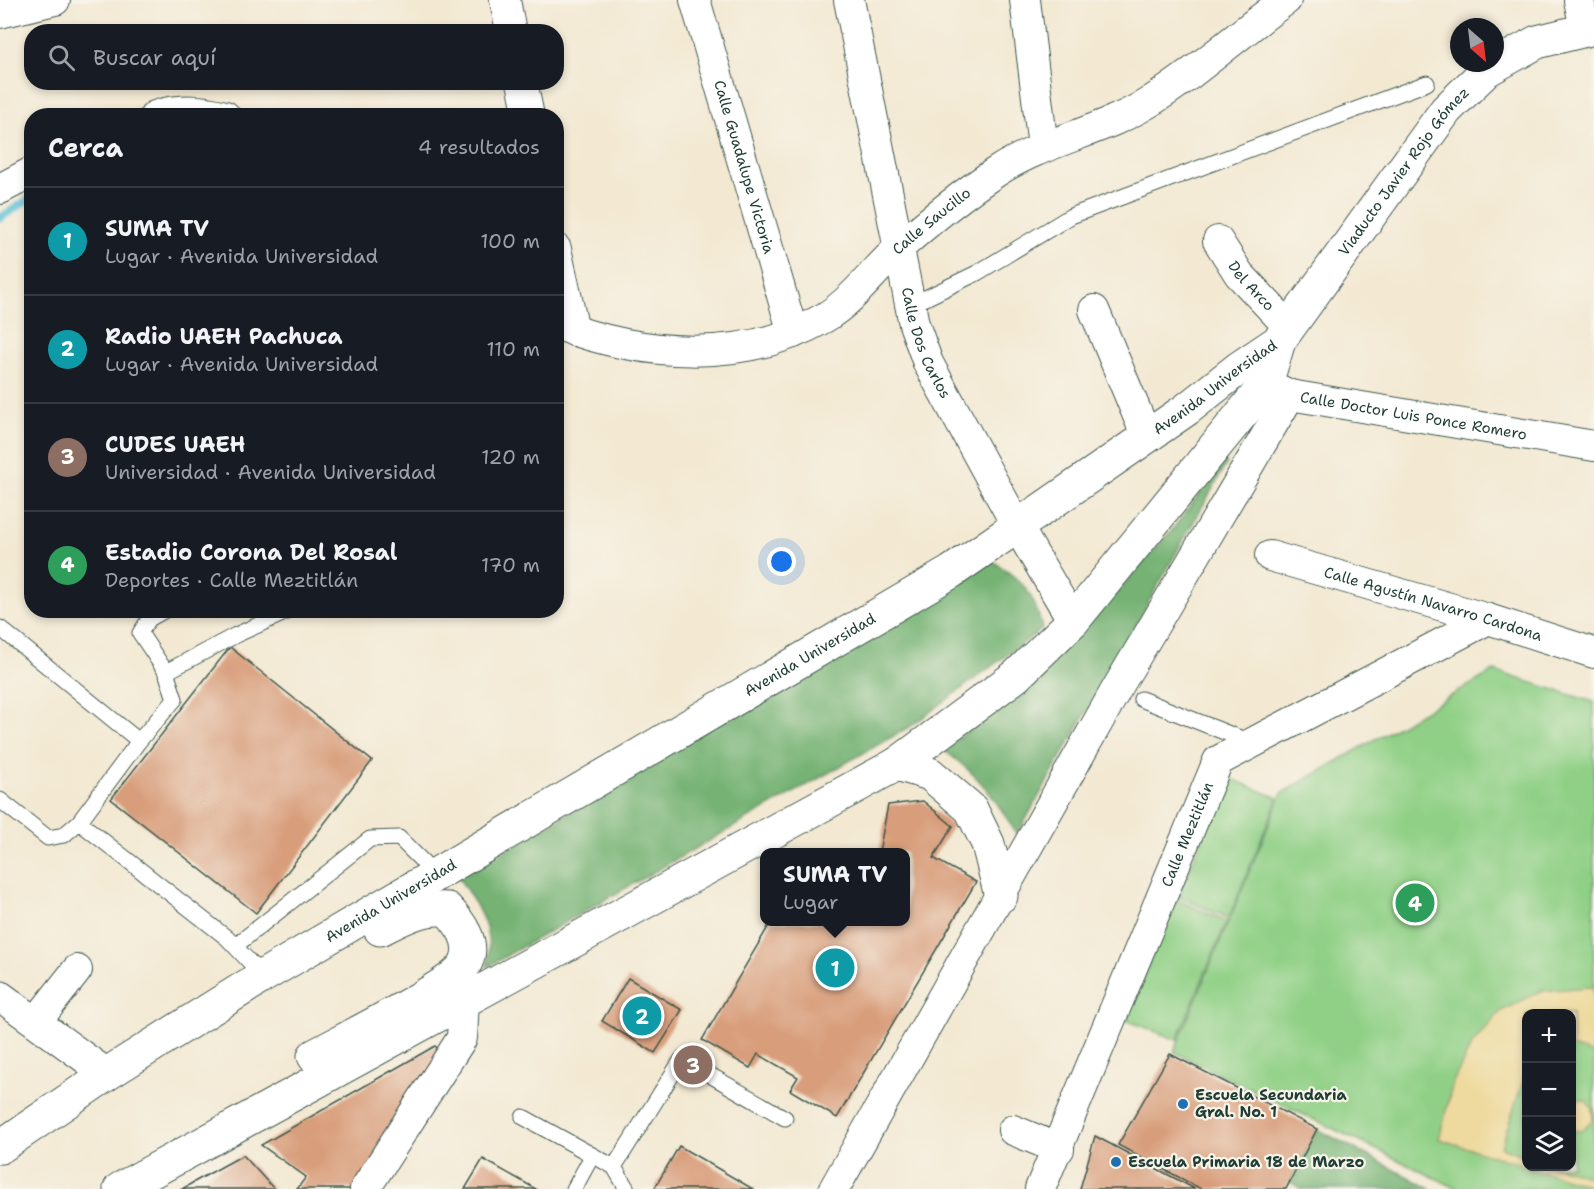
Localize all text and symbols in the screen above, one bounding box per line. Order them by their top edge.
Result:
north arrow [1450,18,1504,72]
search box [24,24,564,90]
icon: search [45,41,78,74]
text: Buscar aquí [93,43,216,72]
street label: Calle Guadalupe Victoria [709,78,779,257]
street label: Viaducto Javier Rojo Gómez [1334,83,1474,260]
text: Cerca [48,130,123,165]
text: 4 resultados [418,134,540,160]
street label: Calle Saucillo [888,183,975,259]
text: SUMA TV [105,214,209,243]
text: 1 [63,228,72,254]
text: 100 m [480,228,540,254]
text: Lugar · Avenida Universidad [105,243,378,269]
street label: Del Arco [1223,257,1279,315]
street label: Calle Dos Carlos [897,286,955,402]
text: Radio UAEH Pachuca [105,322,343,351]
street label: Avenida Universidad [1149,335,1281,439]
text: 2 [61,336,75,362]
text: 110 m [486,336,540,362]
text: Lugar · Avenida Universidad [105,351,378,377]
street label: Calle Doctor Luis Ponce Romero [1299,387,1528,445]
text: CUDES UAEH [105,430,245,459]
text: 3 [61,444,75,470]
text: 120 m [481,444,540,470]
text: Universidad · Avenida Universidad [105,459,436,485]
text: Estadio Corona Del Rosal [105,538,397,567]
your location [767,547,796,576]
text: 4 [61,552,75,578]
text: 170 m [481,552,540,578]
street label: Calle Agustín Navarro Cardona [1322,562,1545,646]
text: Deportes · Calle Meztitlán [105,567,358,593]
street label: Avenida Universidad [741,608,880,701]
street label: Calle Meztitlán [1157,779,1218,890]
popup [760,848,910,926]
street label: Avenida Universidad [322,854,461,947]
text: SUMA TV [783,860,887,889]
pin: 4 [1396,880,1434,926]
text: Lugar [783,889,839,915]
pin: 1 [816,946,854,990]
pin: 2 [622,994,662,1038]
map controls [1522,1009,1576,1171]
button: + [1522,1009,1576,1063]
pin: 3 [674,1042,712,1088]
button: − [1522,1063,1576,1117]
place label: Escuela Secundaria Gral. No. 1 [1195,1085,1347,1122]
marker: Escuela Secundaria Gral. No. 1 [1176,1097,1190,1111]
button: layers [1522,1117,1576,1171]
place label: Escuela Primaria 18 de Marzo [1128,1152,1365,1172]
marker: Escuela Primaria 18 de Marzo [1109,1155,1123,1169]

